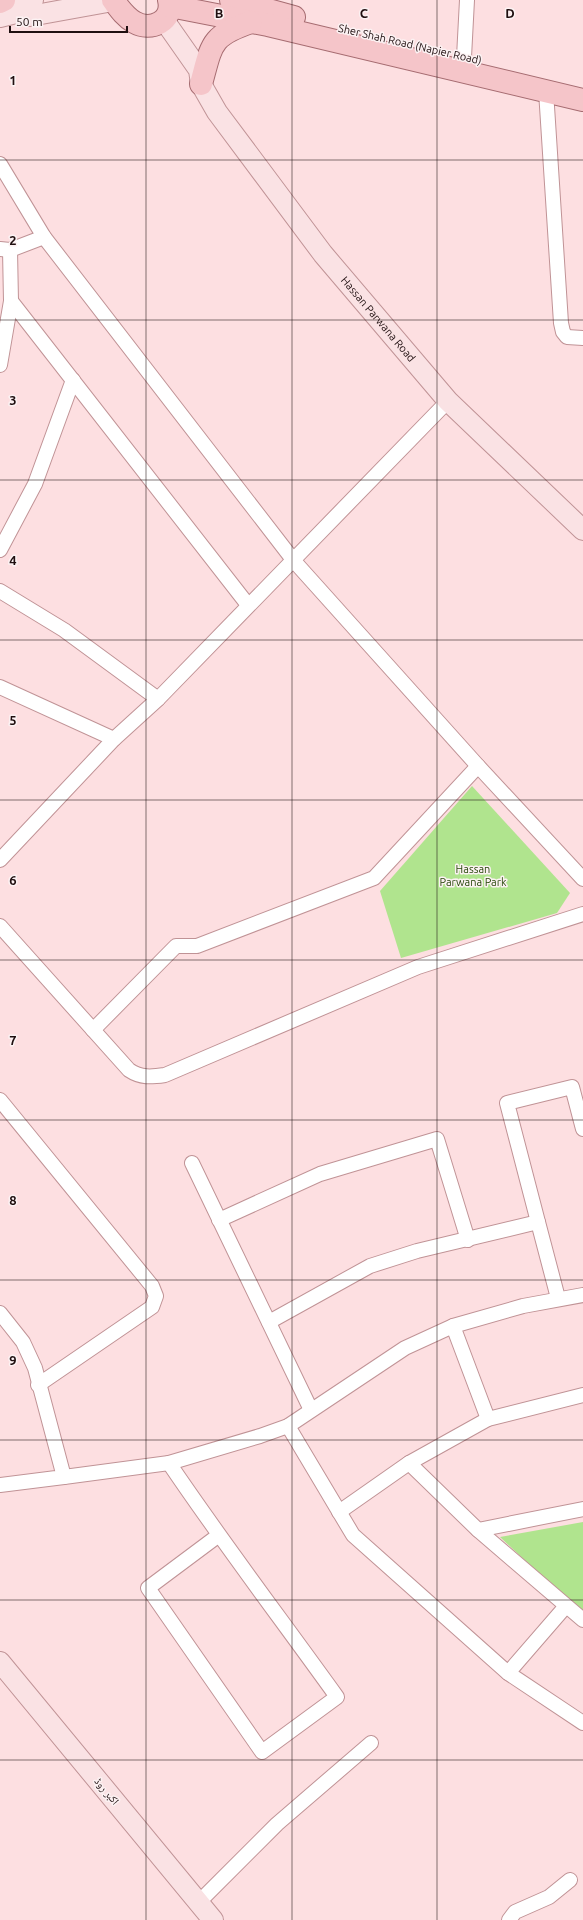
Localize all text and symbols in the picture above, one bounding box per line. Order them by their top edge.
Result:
text: B [215,6,224,20]
text: C [360,6,369,20]
text: D [505,6,515,20]
scale bar [10,8,127,34]
text: 50 m [16,15,43,28]
street label: Sher Shah Road (Napier Road) [337,22,483,67]
text: 1 [9,73,17,87]
text: 2 [9,233,17,247]
street label: Hassan Parwana Road [339,274,418,364]
text: 3 [9,393,17,407]
text: 4 [9,553,17,567]
text: 5 [9,713,17,727]
park label: Hassan Parwana Park [439,863,507,888]
text: 6 [9,873,17,887]
text: 7 [9,1033,17,1047]
text: 8 [9,1193,17,1207]
text: 9 [9,1353,17,1367]
street label: اکبر روڈ [92,1775,122,1807]

